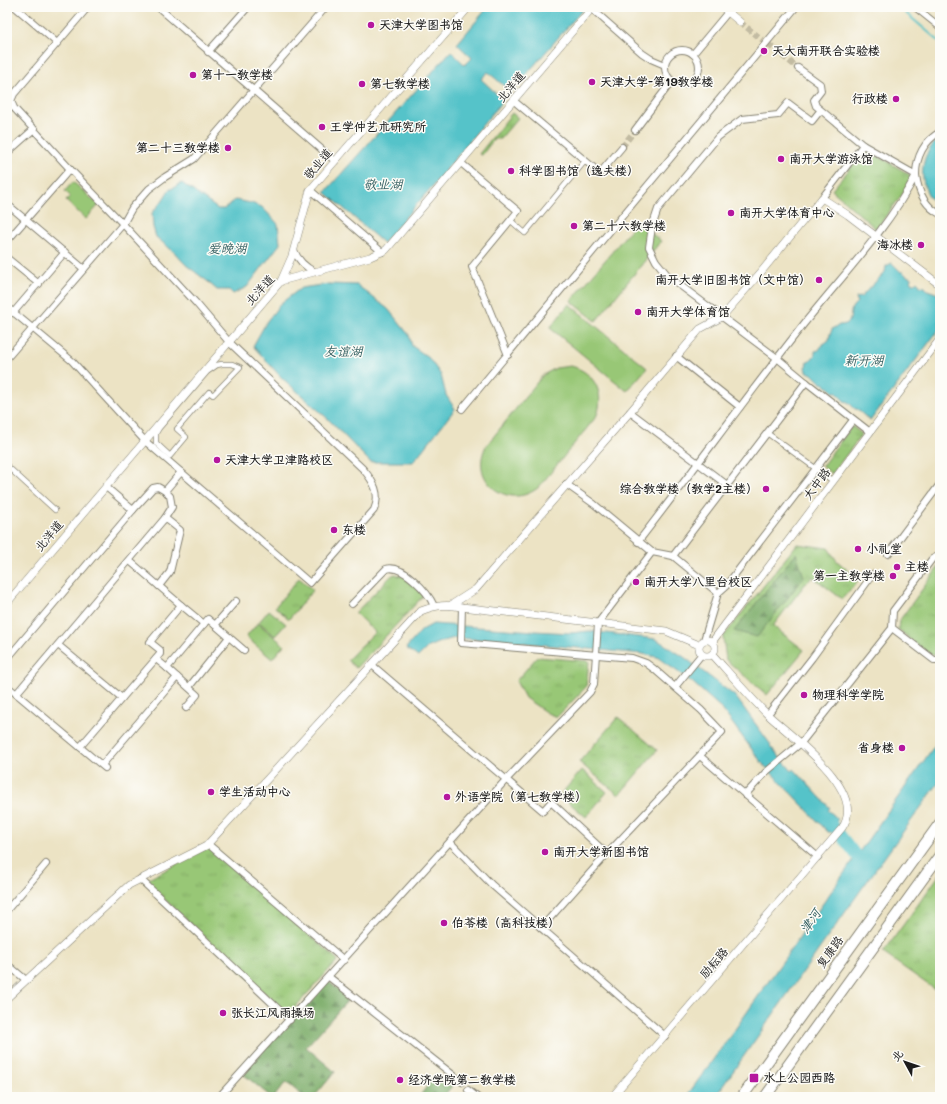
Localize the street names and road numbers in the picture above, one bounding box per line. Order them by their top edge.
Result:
street label: 北洋道 [493,67,528,105]
street label: 敬业道 [300,144,335,182]
street label: 北洋道 [241,271,277,308]
street label: 大中路 [799,464,833,503]
street label: 北洋道 [31,516,66,554]
street label: 复康路 [812,932,846,971]
street label: 励耘路 [696,943,731,981]

